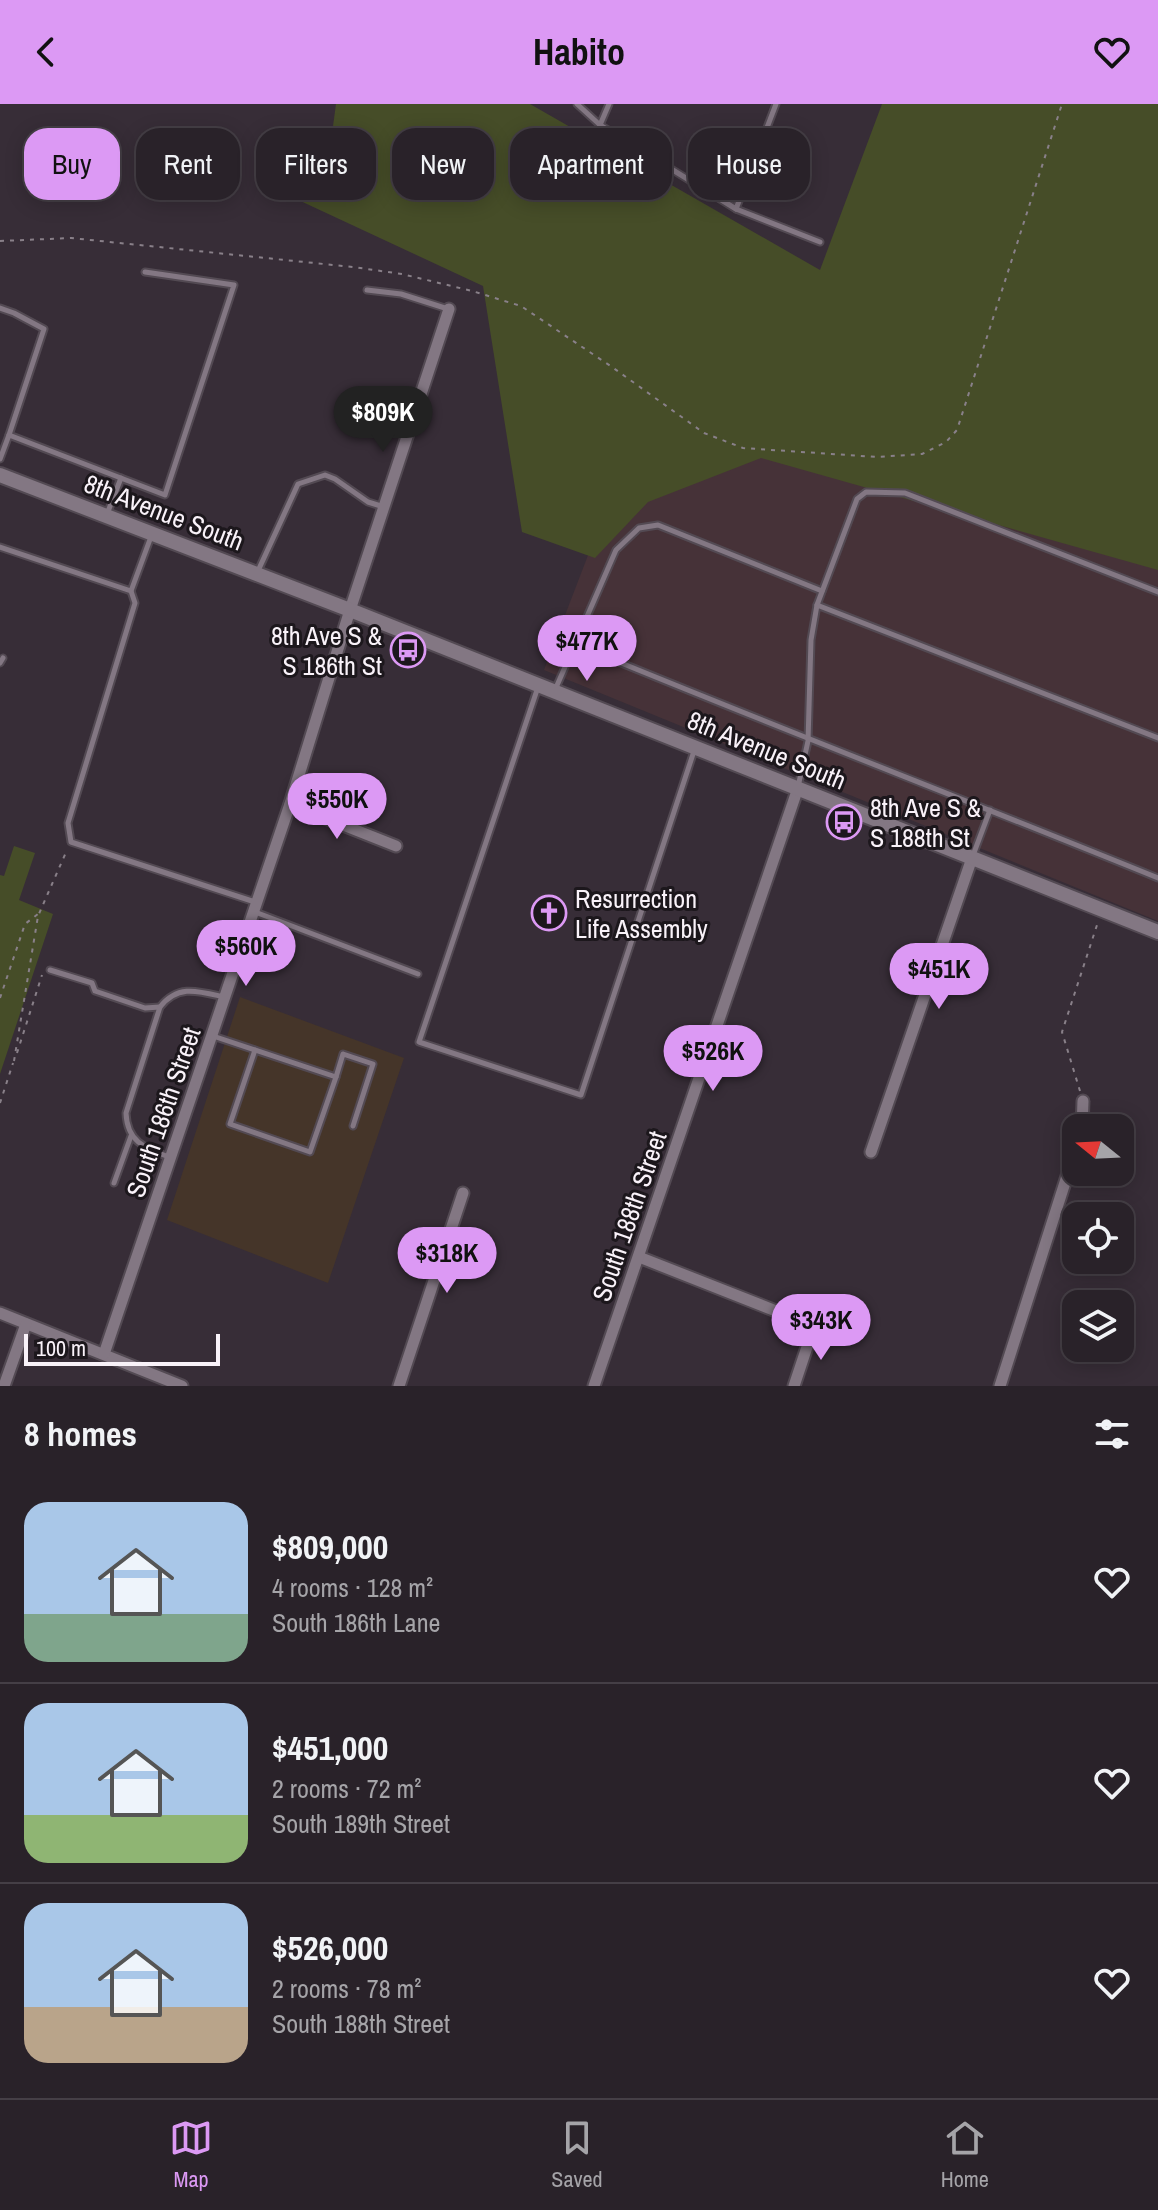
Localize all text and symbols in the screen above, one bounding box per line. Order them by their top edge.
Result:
text: Habito [533,28,625,76]
icon: back [24,30,68,74]
icon: heart [1090,30,1134,74]
chip: Buy [24,128,120,200]
chip: Rent [136,128,240,200]
chip: Filters [256,128,376,200]
chip: New [392,128,494,200]
chip: Apartment [510,128,672,200]
chip: House [688,128,810,200]
pin: $809K [327,386,439,454]
text: $809K [352,394,414,429]
street label: 8th Avenue South [79,466,249,558]
pin: $477K [531,615,643,683]
place label: 8th Ave S & S 186th St [271,618,383,683]
text: $477K [556,623,618,658]
bus stop icon: 8th Ave S & S 186th St [389,631,427,669]
street label: 8th Avenue South [683,702,851,798]
pin: $550K [281,773,393,841]
text: $550K [306,781,368,816]
place label: 8th Ave S & S 188th St [870,790,982,855]
bus stop icon: 8th Ave S & S 188th St [825,803,863,841]
place label: Resurrection Life Assembly [575,881,708,946]
church icon: Resurrection Life Assembly [530,894,568,932]
pin: $560K [190,920,302,988]
text: $560K [215,928,277,963]
pin: $451K [883,943,995,1011]
text: $451K [908,951,970,986]
street label: South 186th Street [118,1022,209,1202]
pin: $526K [657,1025,769,1093]
text: $526K [682,1033,744,1068]
north arrow [1062,1114,1134,1186]
map controls [1062,1114,1134,1362]
street label: South 188th Street [584,1126,675,1306]
button: locate [1062,1202,1134,1274]
pin: $318K [391,1227,503,1295]
text: $318K [416,1235,478,1270]
button: layers [1062,1290,1134,1362]
pin: $343K [765,1294,877,1362]
text: $343K [790,1302,852,1337]
scale bar [24,1330,220,1366]
text: 100 m [36,1333,86,1363]
text: 8 homes [24,1411,137,1457]
icon: filters [1090,1412,1134,1456]
text: $809,000 [272,1524,388,1570]
icon: home [88,1534,184,1630]
icon: heart [1090,1560,1134,1604]
text: 4 rooms · 128 m² [272,1570,433,1605]
text: South 186th Lane [272,1605,440,1640]
text: $451,000 [272,1725,388,1771]
icon: home [88,1735,184,1831]
icon: heart [1090,1761,1134,1805]
text: 2 rooms · 72 m² [272,1771,421,1806]
text: South 189th Street [272,1806,450,1841]
text: $526,000 [272,1925,388,1971]
icon: home [88,1935,184,2031]
icon: heart [1090,1961,1134,2005]
text: 2 rooms · 78 m² [272,1971,421,2006]
text: South 188th Street [272,2006,450,2041]
tab: Map [169,2116,213,2194]
tab: Saved [551,2116,603,2194]
tab: Home [941,2116,989,2194]

